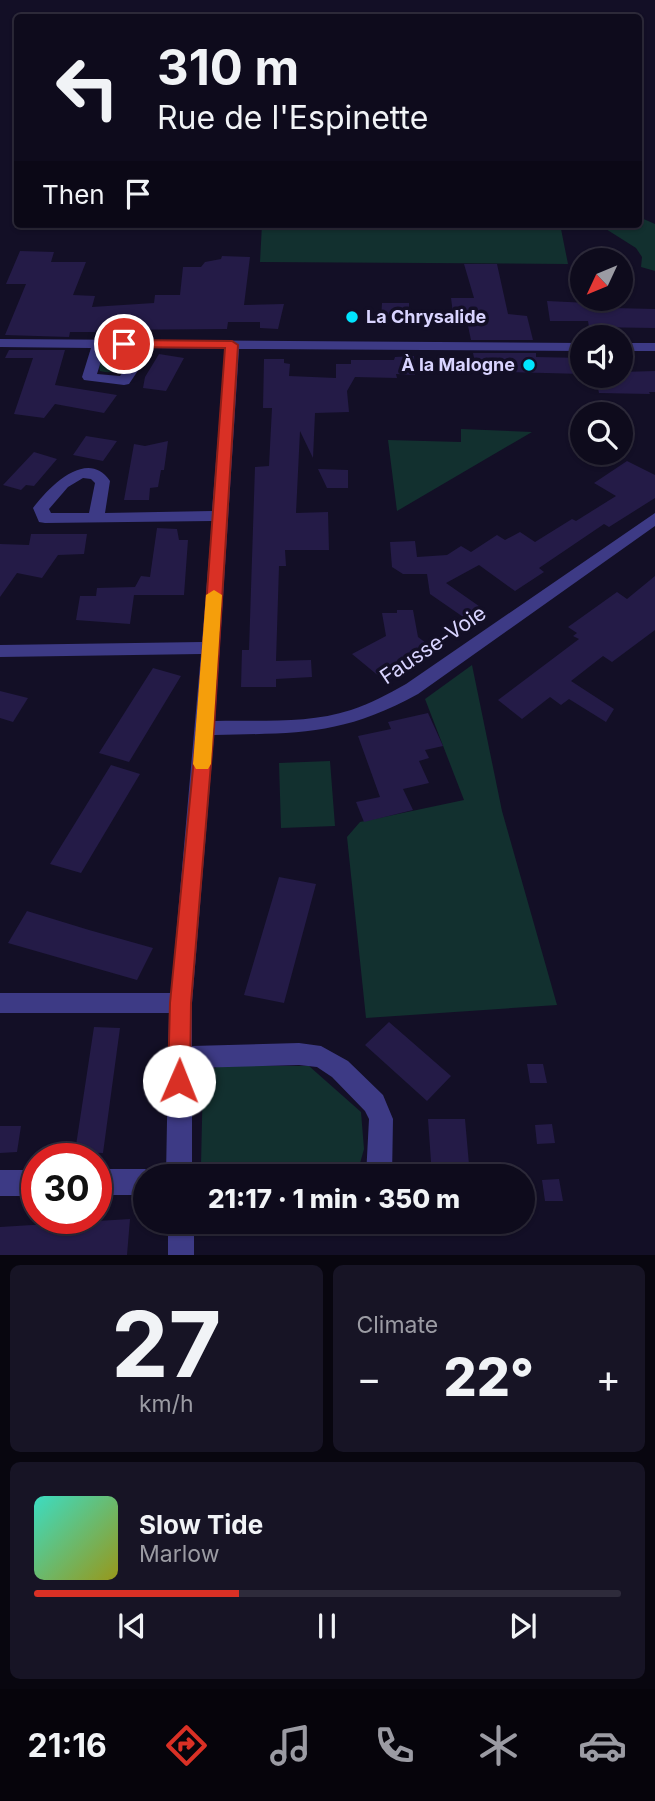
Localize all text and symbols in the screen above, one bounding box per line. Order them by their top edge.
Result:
text: 310 m [157,38,299,97]
icon: left [42,42,133,133]
text: Rue de l'Espinette [157,98,428,137]
icon: arrive [119,175,157,213]
text: Then [42,179,105,210]
north arrow [570,248,634,312]
map controls [570,248,633,465]
place label: La Chrysalide [366,306,486,327]
marker: La Chrysalide [344,309,360,325]
pin [94,314,154,374]
icon: arrive [105,325,143,363]
button: sound [570,325,633,388]
place label: À la Malogne [401,354,515,375]
marker: À la Malogne [521,357,537,373]
button: search [570,402,633,465]
street label: Fausse-Voie [375,600,490,689]
position arrow [142,1044,216,1118]
speed limit sign: 30 [21,1143,112,1234]
text: 21:17 · 1 min · 350 m [208,1183,460,1214]
text: 27 [111,1289,221,1399]
text: Climate [357,1311,438,1339]
text: 22° [444,1346,534,1409]
text: − [357,1355,382,1401]
text: + [596,1355,621,1401]
text: km/h [139,1390,194,1418]
text: Slow Tide [139,1509,263,1540]
text: Marlow [139,1540,219,1568]
icon: previous [113,1607,151,1645]
icon: pause [308,1607,346,1645]
icon: next [504,1607,542,1645]
icon: directions [162,1721,211,1770]
icon: music [266,1721,315,1770]
icon: phone [370,1721,419,1770]
icon: climate [474,1721,523,1770]
icon: car [578,1721,627,1770]
text: 21:16 [28,1726,107,1765]

